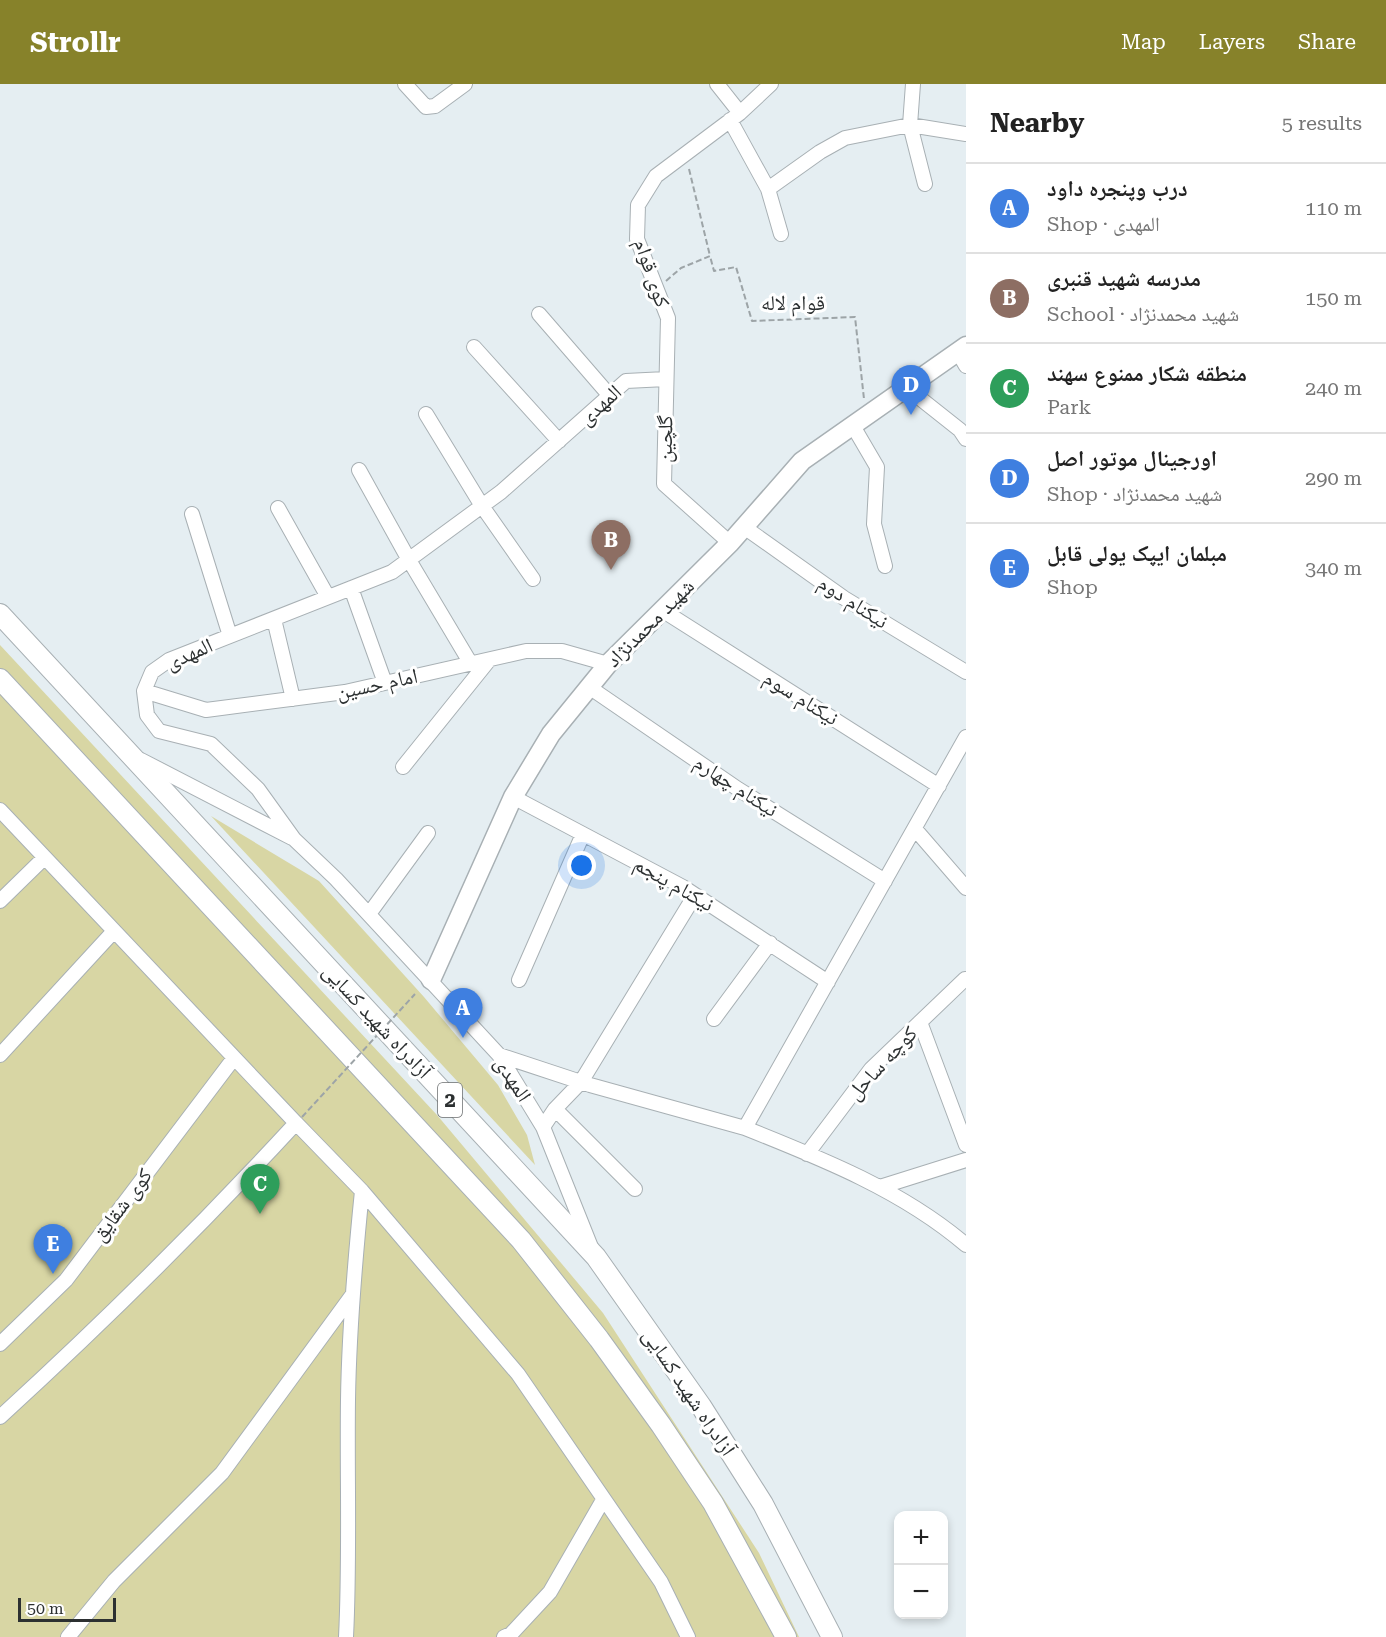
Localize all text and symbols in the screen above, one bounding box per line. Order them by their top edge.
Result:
text: Strollr [30,26,121,59]
text: Map [1121,30,1166,54]
text: Layers [1199,30,1265,54]
text: Share [1298,30,1356,54]
text: Nearby [990,108,1084,138]
text: 5 results [1282,111,1362,135]
text: درب وپنجره داود [1047,176,1187,201]
text: A [1002,196,1017,220]
text: 110 m [1305,196,1362,220]
text: Shop · المهدی [1047,212,1160,236]
street label: کوی قوام [627,236,675,311]
text: مدرسه شهید قنبری [1047,266,1201,291]
text: B [1002,286,1017,310]
text: 150 m [1305,286,1362,310]
street label: قوام لاله [761,291,825,317]
text: School · شهید محمدنژاد [1047,302,1239,326]
text: منطقه شکار ممنوع سهند [1047,361,1247,386]
pin: D [892,366,930,415]
text: C [1003,376,1017,400]
text: 240 m [1305,376,1362,400]
street label: المهدی [574,380,626,430]
text: Park [1047,395,1091,419]
street label: گلچین [653,415,678,463]
text: اورجینال موتور اصل [1047,446,1217,471]
text: D [1001,466,1018,490]
text: 290 m [1305,466,1362,490]
text: Shop · شهید محمدنژاد [1047,482,1222,506]
pin: B [592,520,630,570]
text: مبلمان ایپک یولی قابل [1047,541,1227,566]
text: E [1003,556,1016,580]
text: 340 m [1305,556,1362,580]
street label: نیکنام دوم [812,570,893,635]
street label: شهید محمدنژاد [601,574,699,672]
text: Shop [1047,575,1098,599]
street label: المهدی [162,633,216,675]
street label: امام حسین [334,664,420,706]
street label: نیکنام سوم [758,666,843,732]
street label: نیکنام چهارم [689,750,782,824]
your location [567,851,596,880]
street label: نیکنام پنجم [629,852,718,918]
street label: آزادراه شهید کسایی [317,959,437,1084]
pin: A [444,988,482,1038]
street label: کوچه ساحل [842,1021,923,1105]
street label: المهدی [490,1052,536,1106]
road number: 2 [438,1083,462,1117]
street label: کوی شقایق [87,1164,158,1247]
pin: C [240,1164,280,1214]
pin: E [34,1224,72,1274]
street label: آزادراه شهید کسایی [637,1324,741,1461]
map controls [894,1511,948,1619]
button: + [894,1511,948,1565]
button: − [894,1565,948,1619]
scale bar [18,1595,116,1622]
text: 50 m [27,1599,64,1618]

